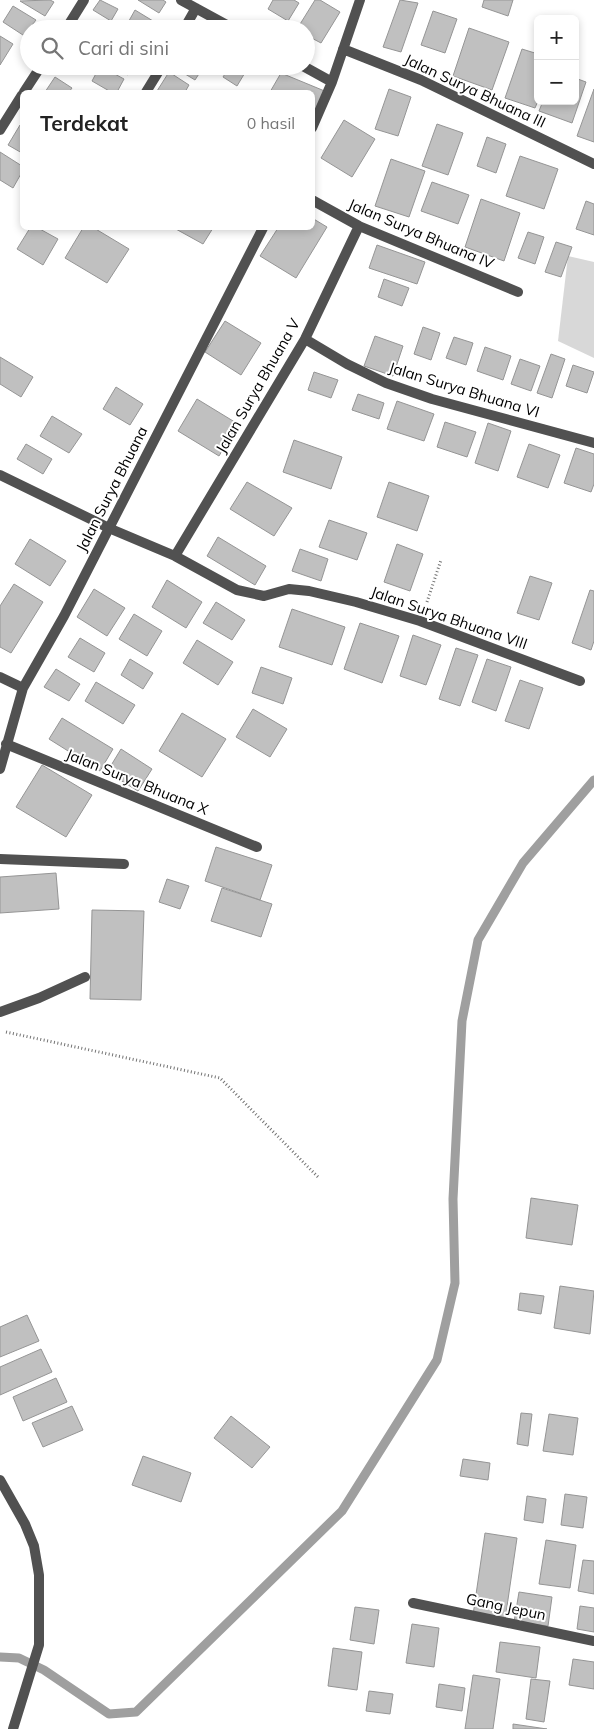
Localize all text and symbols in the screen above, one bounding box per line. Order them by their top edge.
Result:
map controls [534,15,579,105]
button: + [534,15,579,60]
search box [20,20,315,75]
icon: search [38,34,66,62]
text: Cari di sini [78,36,169,60]
street label: Jalan Surya Bhuana III [401,49,549,132]
button: − [534,60,579,105]
text: Terdekat [40,110,128,136]
text: 0 hasil [247,113,295,133]
street label: Jalan Surya Bhuana IV [345,194,497,273]
street label: Jalan Surya Bhuana V [211,314,304,457]
street label: Jalan Surya Bhuana VI [387,358,542,421]
street label: Jalan Surya Bhuana [72,423,151,555]
street label: Jalan Surya Bhuana VIII [368,582,530,653]
street label: Jalan Surya Bhuana X [63,744,211,819]
street label: Gang Jepun [464,1589,548,1624]

